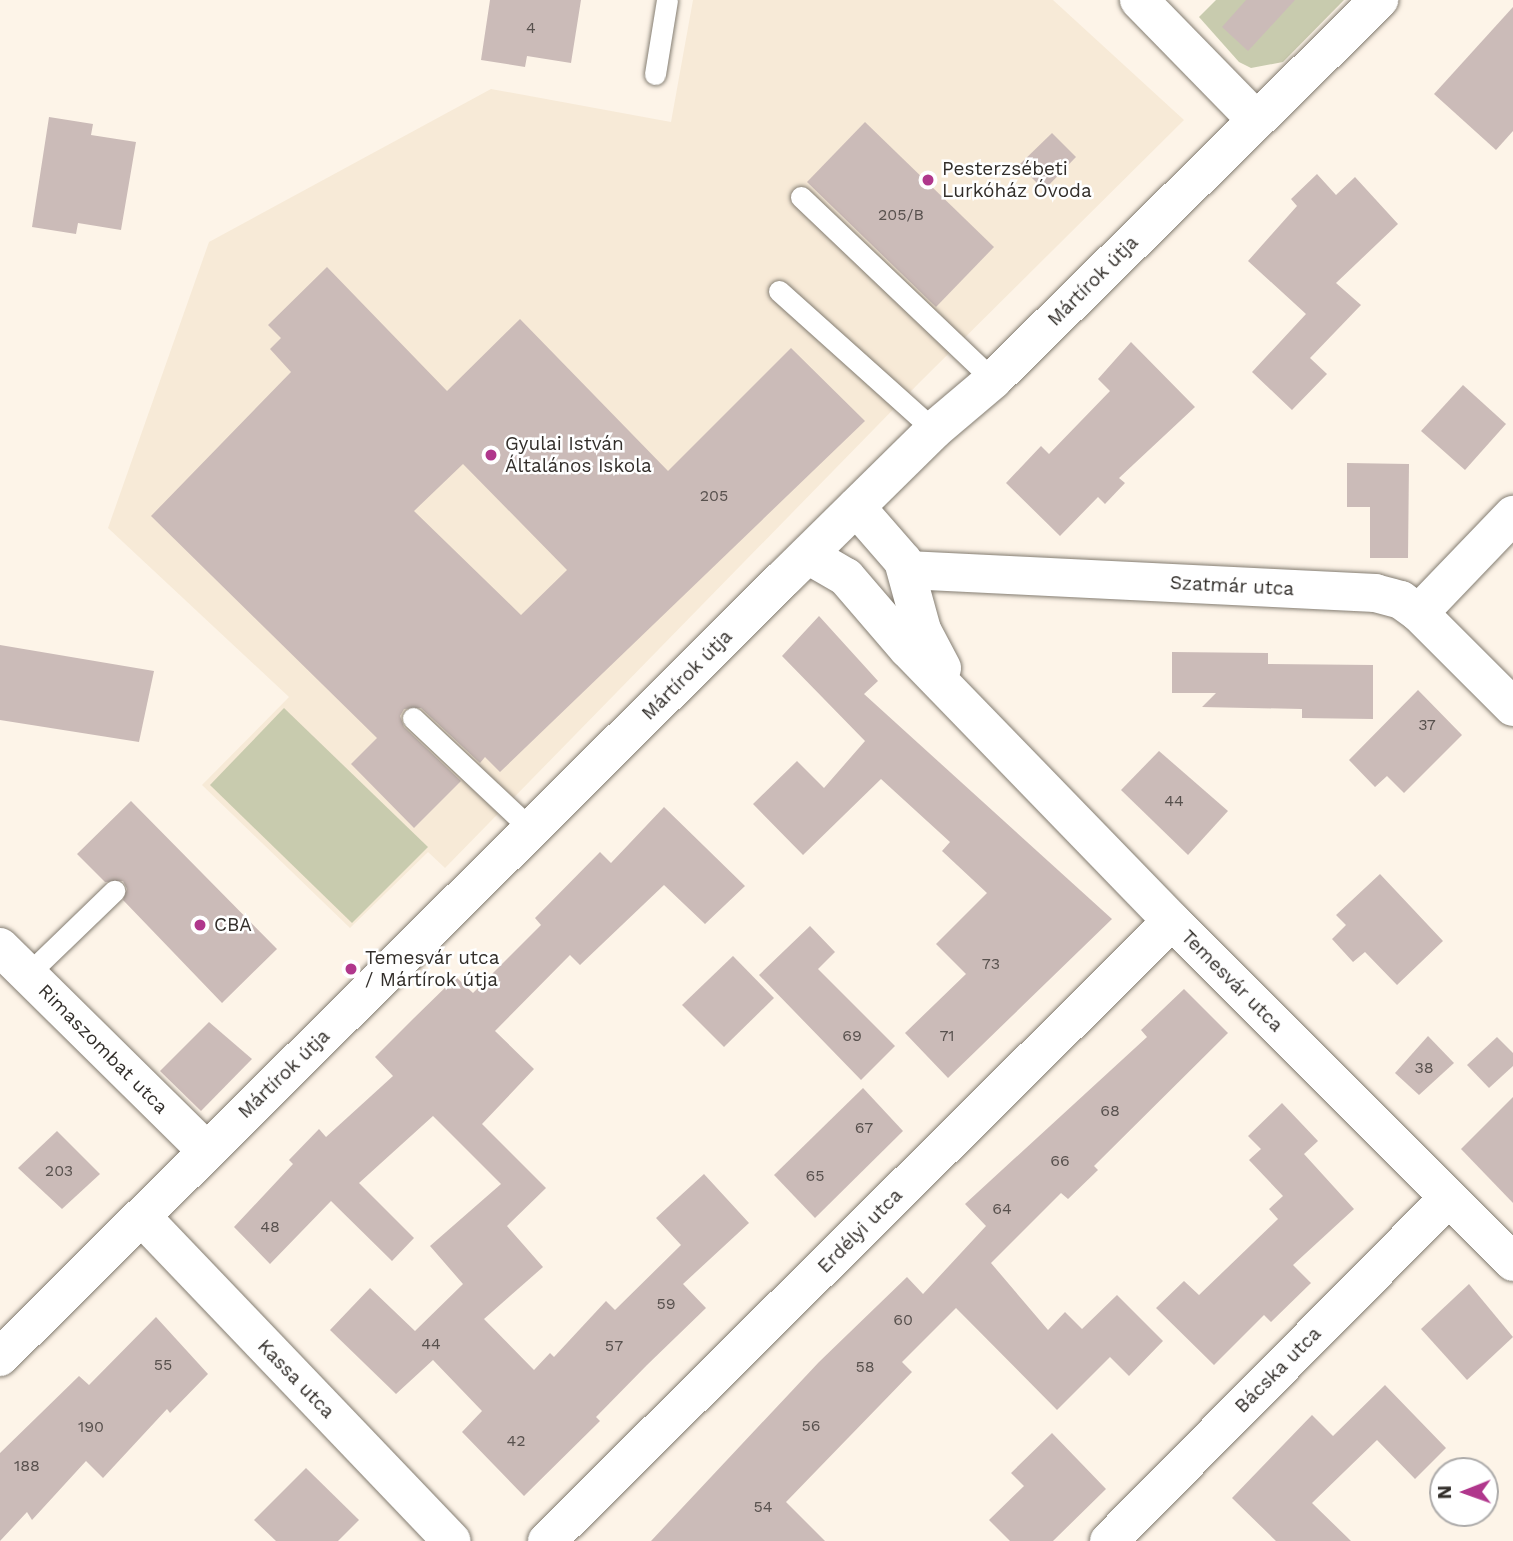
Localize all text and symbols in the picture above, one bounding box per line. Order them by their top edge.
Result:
house number: 4 [526,18,536,38]
place label: Pesterzsébeti Lurkóház Óvoda [942,158,1092,202]
marker: Pesterzsébeti Lurkóház Óvoda [920,172,936,188]
house number: 205/B [878,205,924,225]
street label: Mártírok útja [1043,231,1143,331]
place label: Gyulai István Általános Iskola [505,433,652,477]
marker: Gyulai István Általános Iskola [483,447,499,463]
house number: 205 [700,486,728,506]
street label: Szatmár utca [1169,571,1295,601]
street label: Mártírok útja [637,625,737,725]
house number: 37 [1418,715,1436,735]
house number: 44 [1164,791,1184,811]
place label: CBA [214,914,252,936]
marker: CBA [192,917,208,933]
street label: Temesvár utca [1176,925,1288,1037]
place label: Temesvár utca / Mártírok útja [365,947,500,991]
house number: 73 [982,954,1000,974]
marker: Temesvár utca / Mártírok útja [343,961,359,977]
street label: Rimaszombat utca [34,980,172,1118]
street label: Mártírok útja [233,1025,335,1123]
house number: 69 [842,1026,862,1046]
house number: 71 [939,1026,955,1046]
house number: 38 [1414,1058,1434,1078]
house number: 68 [1100,1101,1120,1121]
house number: 67 [855,1118,873,1138]
house number: 66 [1050,1151,1070,1171]
house number: 203 [45,1161,73,1181]
house number: 65 [805,1166,825,1186]
street label: Erdélyi utca [813,1184,907,1278]
house number: 64 [992,1199,1012,1219]
house number: 48 [260,1217,280,1237]
house number: 59 [656,1294,676,1314]
house number: 60 [893,1310,913,1330]
street label: Bácska utca [1230,1322,1326,1418]
house number: 44 [421,1334,441,1354]
street label: Kassa utca [253,1335,339,1423]
house number: 57 [605,1336,623,1356]
house number: 55 [154,1355,172,1375]
house number: 58 [855,1357,875,1377]
house number: 56 [801,1416,821,1436]
house number: 190 [78,1417,104,1437]
house number: 42 [506,1431,526,1451]
house number: 188 [14,1456,40,1476]
north arrow [1429,1457,1499,1527]
text: N [1433,1485,1456,1500]
house number: 54 [753,1497,773,1517]

